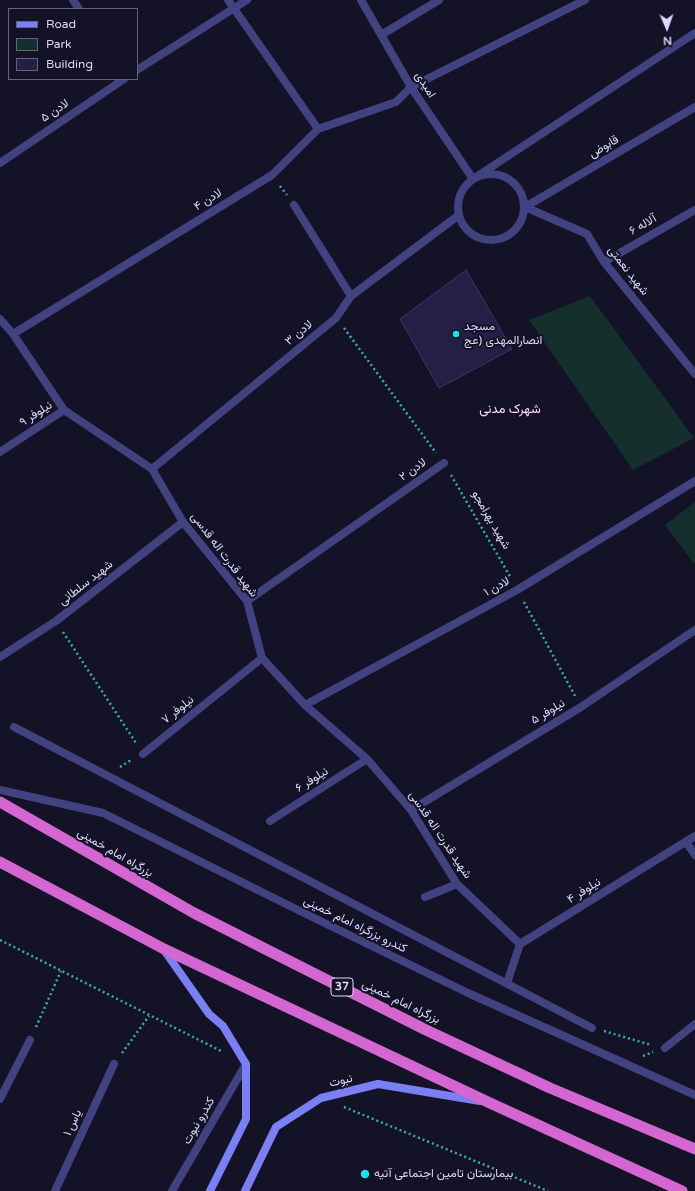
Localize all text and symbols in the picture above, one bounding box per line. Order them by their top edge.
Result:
legend [8,8,138,80]
north arrow [647,8,687,48]
text: Road [46,17,76,31]
text: N [663,34,672,47]
text: Park [46,37,72,51]
text: Building [46,57,93,71]
street label: امیدی [411,69,439,101]
street label: لادن ۵ [38,96,72,126]
street label: قابوض [586,132,622,162]
street label: لادن ۴ [191,186,225,214]
street label: آلاله ۶ [627,212,659,238]
street label: شهید نعمتی [604,243,652,299]
street label: لادن ۳ [282,317,316,349]
place label: مسجد انصارالمهدی (عج [464,320,542,348]
marker: مسجد انصارالمهدی (عج [451,329,461,339]
street label: نیلوفر ۹ [17,398,55,430]
district label: شهرک مدنی [479,402,541,418]
street label: لادن ۲ [397,455,429,485]
street label: شهید بهرامجو [468,488,514,552]
street label: شهید قدرت اله قدسی [187,510,261,600]
street label: شهید سلطانی [56,557,116,609]
street label: لادن ۱ [482,574,512,600]
street label: نیلوفر ۷ [159,693,197,727]
street label: نیلوفر ۵ [528,696,568,728]
street label: نیلوفر ۶ [293,764,331,796]
street label: شهید قدرت اله قدسی [405,788,475,882]
street label: بزرگراه امام خمینی [74,825,156,881]
street label: نیلوفر ۴ [564,875,604,907]
street label: کندرو بزرگراه امام خمینی [301,894,409,956]
street label: بزرگراه امام خمینی [360,977,442,1027]
road number: 37 [331,978,353,996]
street label: نبوت [328,1071,354,1091]
street label: کندرو نبوت [180,1095,218,1147]
street label: یاس ۱ [61,1107,85,1139]
place label: بیمارستان تامین اجتماعی آتیه [374,1167,513,1181]
marker: بیمارستان تامین اجتماعی آتیه [359,1168,371,1180]

